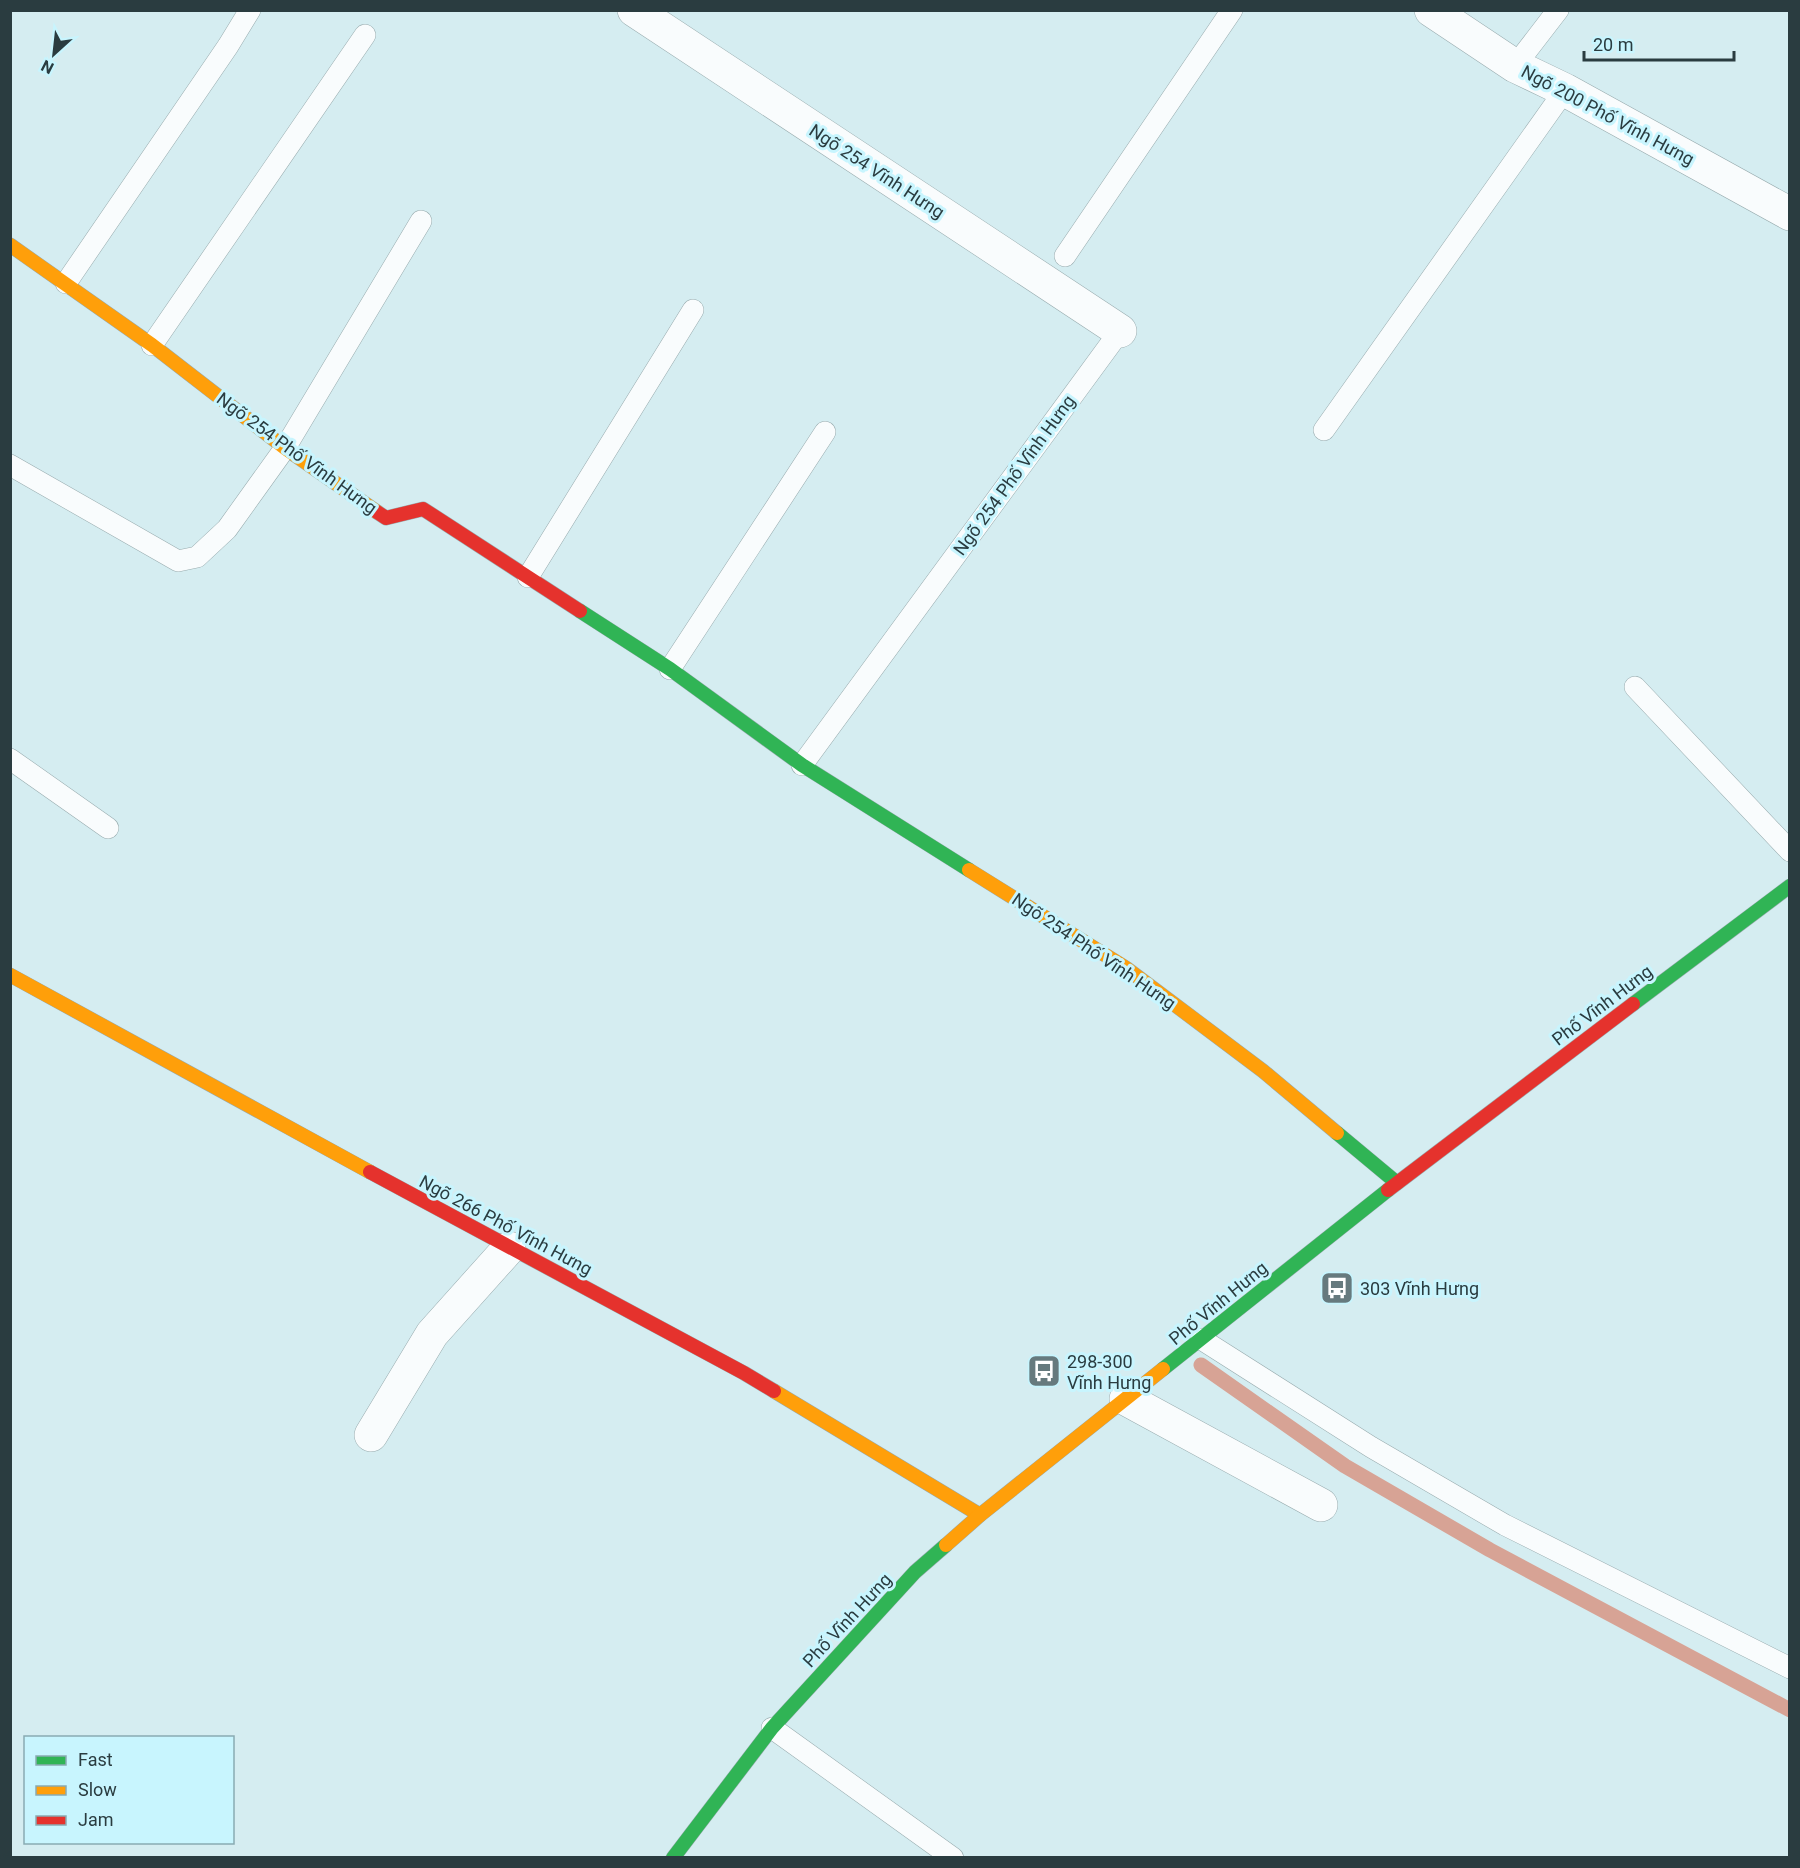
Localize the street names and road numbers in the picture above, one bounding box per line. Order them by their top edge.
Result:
street label: Ngõ 200 Phố Vĩnh Hưng [1518,60,1698,170]
street label: Ngõ 254 Vĩnh Hưng [806,120,948,222]
street label: Ngõ 254 Phố Vĩnh Hưng [213,388,381,518]
street label: Ngõ 254 Phố Vĩnh Hưng [949,391,1079,559]
street label: Ngõ 254 Phố Vĩnh Hưng [1008,888,1180,1014]
street label: Phố Vĩnh Hưng [1548,960,1656,1050]
street label: Ngõ 266 Phố Vĩnh Hưng [416,1170,596,1280]
street label: Phố Vĩnh Hưng [1165,1257,1271,1349]
street label: Phố Vĩnh Hưng [798,1569,896,1671]

